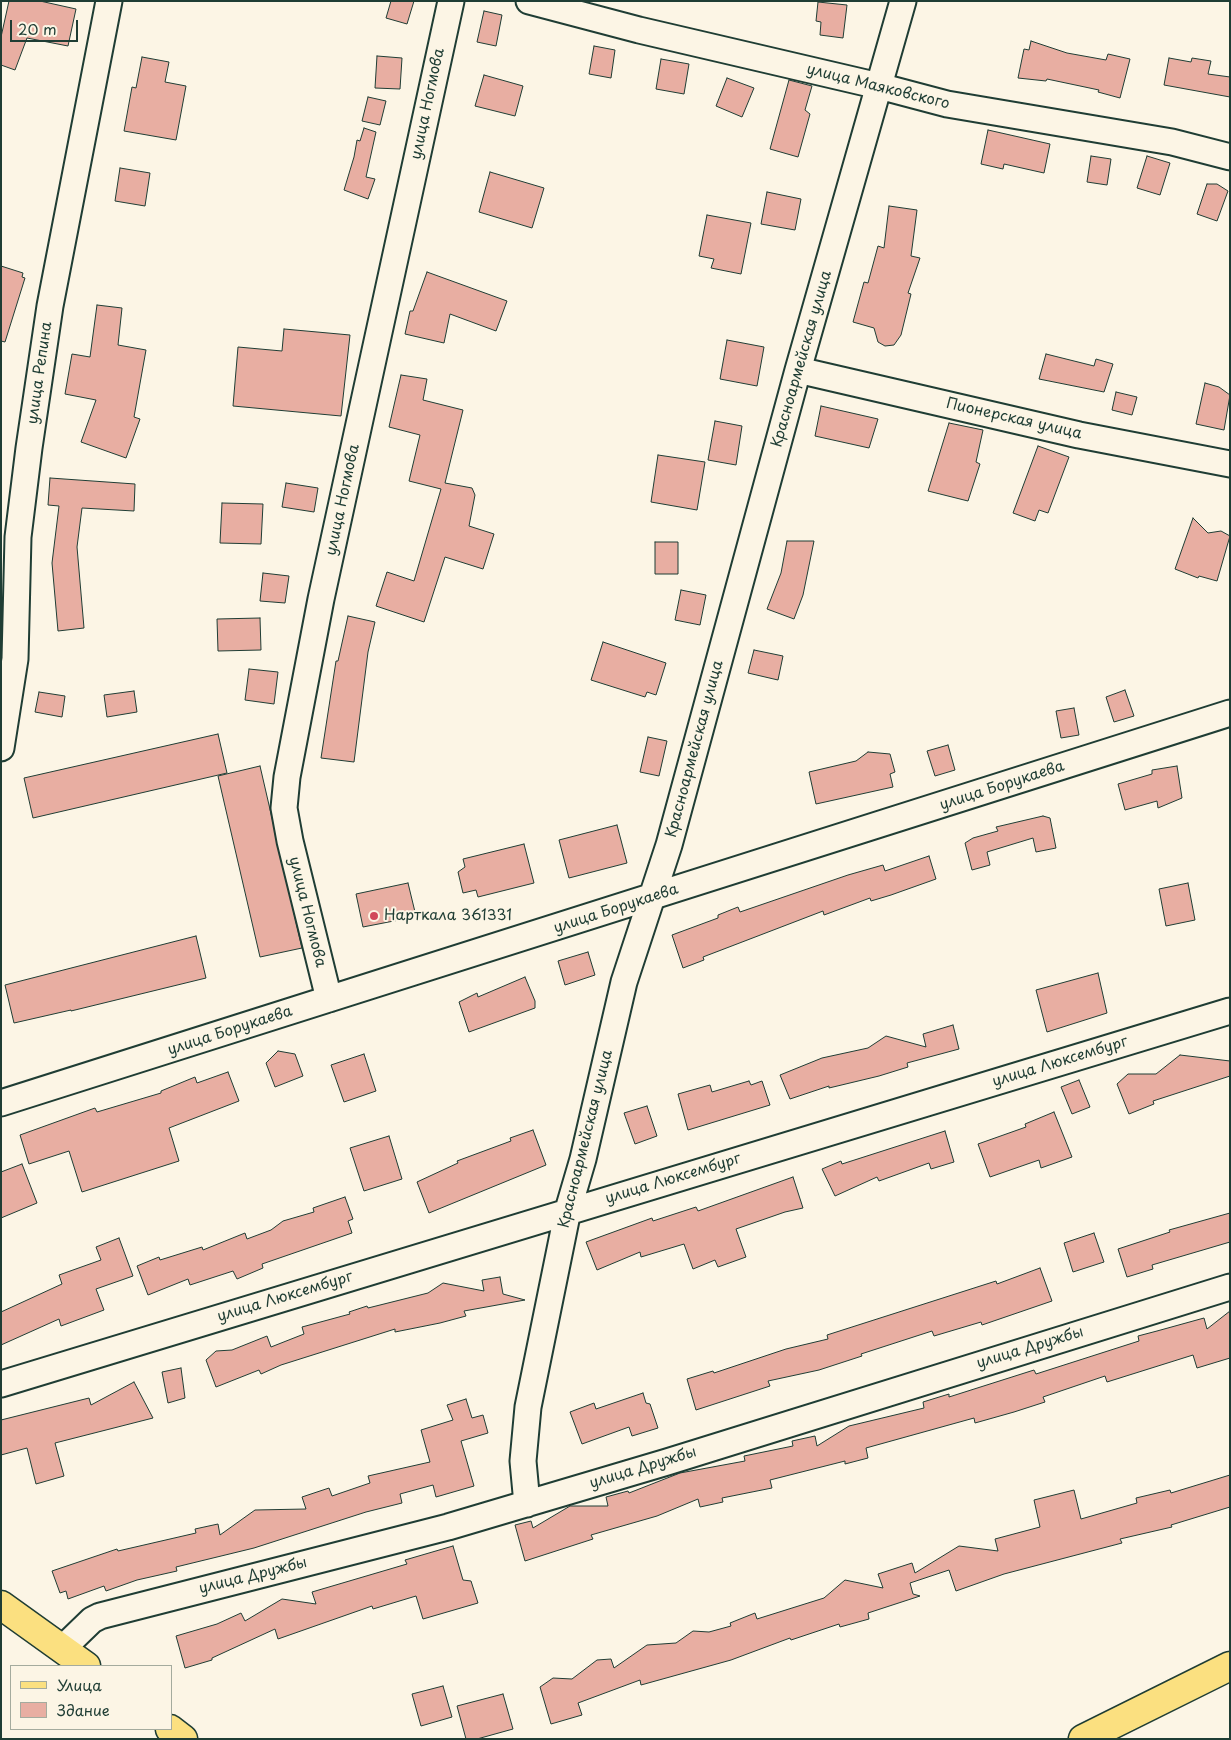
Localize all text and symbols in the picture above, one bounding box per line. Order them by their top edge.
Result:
scale bar [12,10,80,42]
text: 20 m [18,17,57,40]
street label: улица Ногмова [407,47,449,161]
street label: улица Маяковского [805,61,951,113]
street label: Красноармейская улица [768,269,836,449]
street label: улица Репина [24,321,56,425]
street label: Пионерская улица [944,395,1084,443]
street label: улица Ногмова [322,443,364,557]
street label: Красноармейская улица [663,658,727,840]
street label: улица Борукаева [937,757,1067,815]
street label: улица Ногмова [285,855,329,969]
street label: улица Борукаева [551,880,681,938]
place label: Нарткала 361331 [384,907,512,925]
marker: Нарткала 361331 [368,910,380,922]
street label: улица Борукаева [165,1002,295,1060]
street label: улица Люксембург [990,1033,1130,1091]
street label: Красноармейская улица [555,1048,617,1230]
street label: улица Люксембург [603,1150,743,1208]
street label: улица Люксембург [215,1268,355,1326]
street label: улица Дружбы [974,1323,1086,1373]
street label: улица Дружбы [587,1443,699,1493]
street label: улица Дружбы [197,1554,309,1598]
legend [10,1665,172,1730]
text: Улица [57,1673,102,1696]
text: Здание [57,1698,110,1721]

